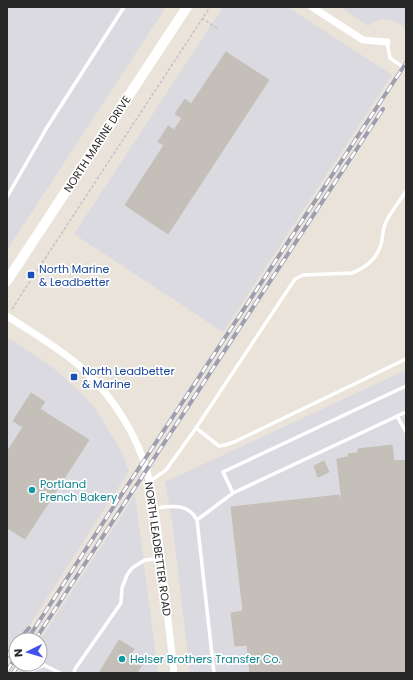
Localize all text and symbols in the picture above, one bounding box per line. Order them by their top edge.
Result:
street label: NORTH MARINE DRIVE [60,93,134,195]
place label: North Marine & Leadbetter [39,261,110,290]
marker: North Marine & Leadbetter [26,270,36,280]
place label: North Leadbetter & Marine [82,363,175,392]
marker: North Leadbetter & Marine [69,372,79,382]
place label: Portland French Bakery [40,476,118,505]
street label: NORTH LEADBETTER ROAD [141,481,175,617]
marker: Portland French Bakery [27,485,37,495]
north arrow [8,632,48,672]
text: N [10,648,26,658]
place label: Helser Brothers Transfer Co. [130,651,281,667]
marker: Helser Brothers Transfer Co. [117,654,127,664]

